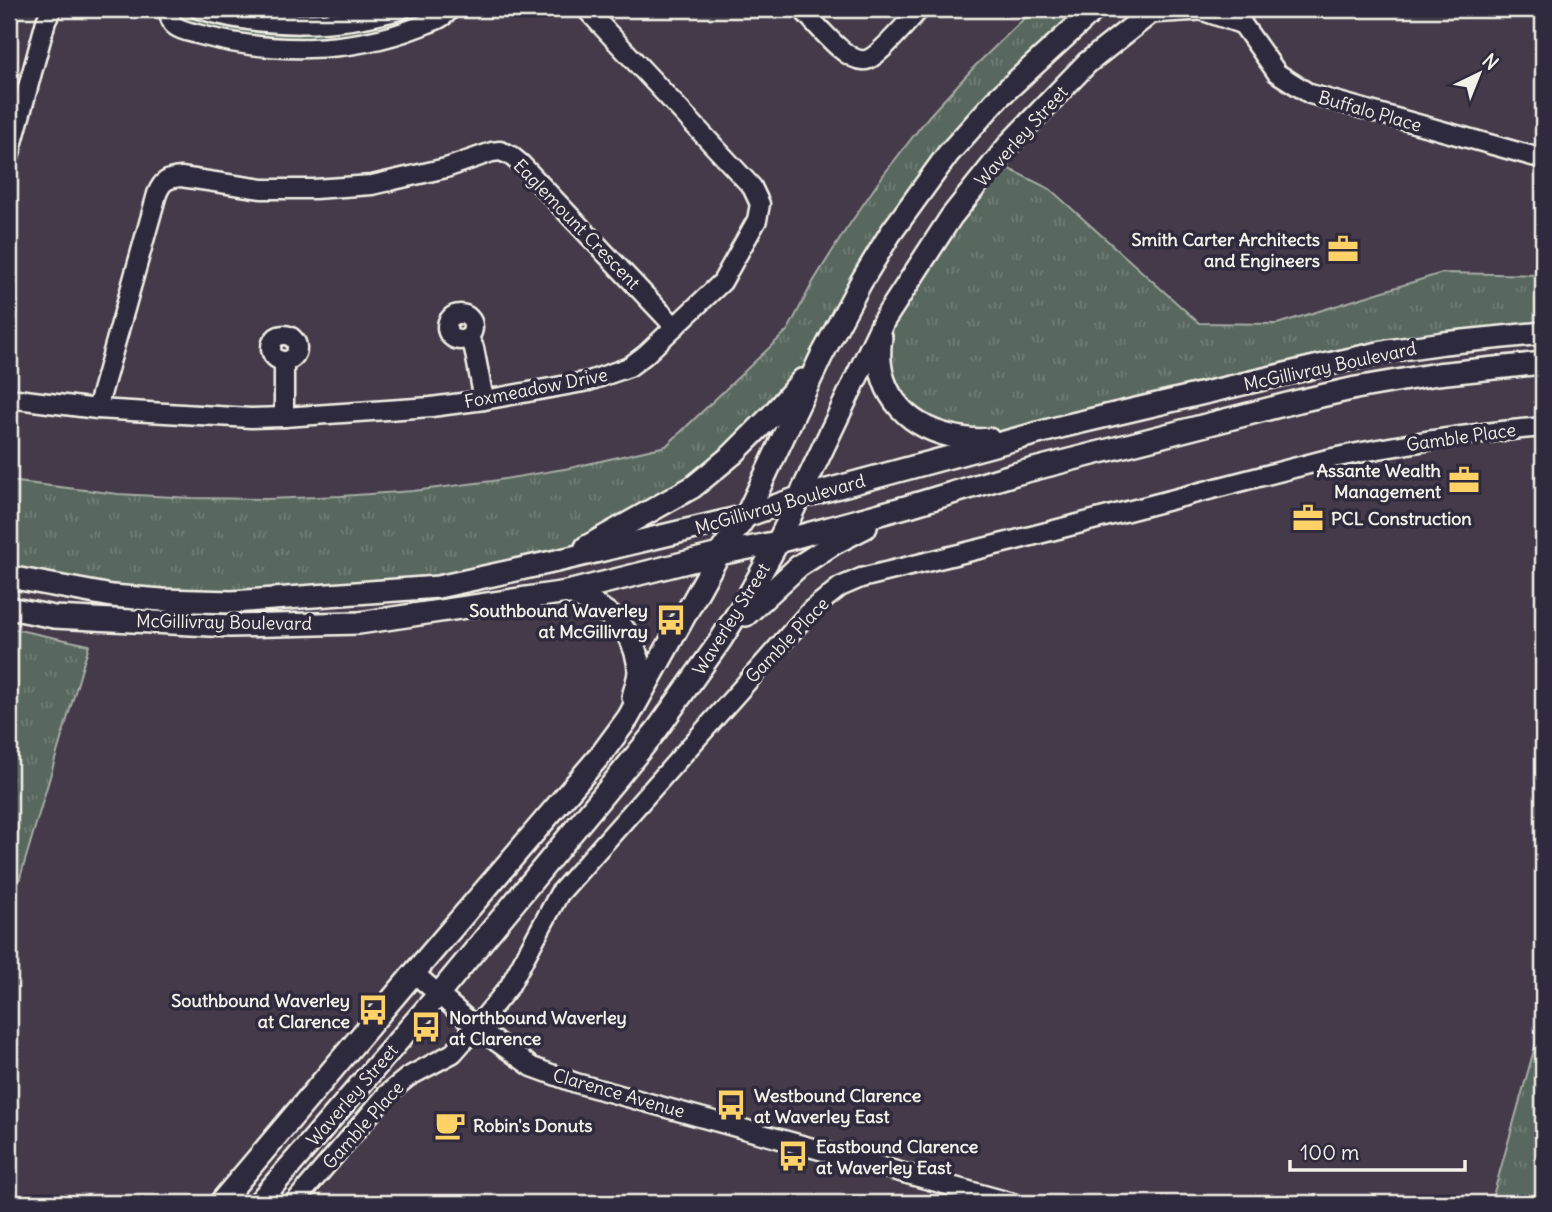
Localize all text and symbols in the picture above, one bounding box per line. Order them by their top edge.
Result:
north arrow [1444,38,1514,108]
text: N [1478,48,1504,75]
street label: Waverley Street [970,81,1072,191]
street label: Buffalo Place [1316,85,1424,137]
street label: Eaglemount Crescent [509,154,645,294]
place label: Smith Carter Architects and Engineers [1132,228,1320,272]
office icon: Smith Carter Architects and Engineers [1326,232,1360,266]
street label: McGillivray Boulevard [1242,336,1419,396]
street label: Foxmeadow Drive [462,363,610,413]
street label: Gamble Place [1405,418,1517,456]
place label: Assante Wealth Management [1317,459,1442,503]
office icon: Assante Wealth Management [1447,463,1481,497]
street label: McGillivray Boulevard [692,469,868,539]
office icon: PCL Construction [1291,501,1325,535]
place label: PCL Construction [1331,507,1472,530]
street label: Waverley Street [687,559,775,679]
street label: Gamble Place [740,592,834,688]
place label: Southbound Waverley at McGillivray [469,599,648,643]
bus stop icon: Southbound Waverley at McGillivray [654,603,688,637]
street label: McGillivray Boulevard [136,609,313,635]
place label: Southbound Waverley at Clarence [171,989,350,1033]
bus stop icon: Southbound Waverley at Clarence [356,993,390,1027]
place label: Northbound Waverley at Clarence [449,1006,627,1050]
bus stop icon: Northbound Waverley at Clarence [409,1010,443,1044]
street label: Waverley Street [301,1039,403,1151]
street label: Clarence Avenue [550,1063,688,1123]
street label: Gamble Place [317,1076,409,1174]
place label: Westbound Clarence at Waverley East [754,1084,921,1128]
bus stop icon: Westbound Clarence at Waverley East [714,1088,748,1122]
cafe icon: Robin's Donuts [433,1108,467,1142]
place label: Robin's Donuts [473,1114,592,1137]
scale bar [1290,1128,1464,1172]
place label: Eastbound Clarence at Waverley East [816,1135,979,1179]
bus stop icon: Eastbound Clarence at Waverley East [776,1139,810,1173]
text: 100 m [1300,1139,1359,1166]

